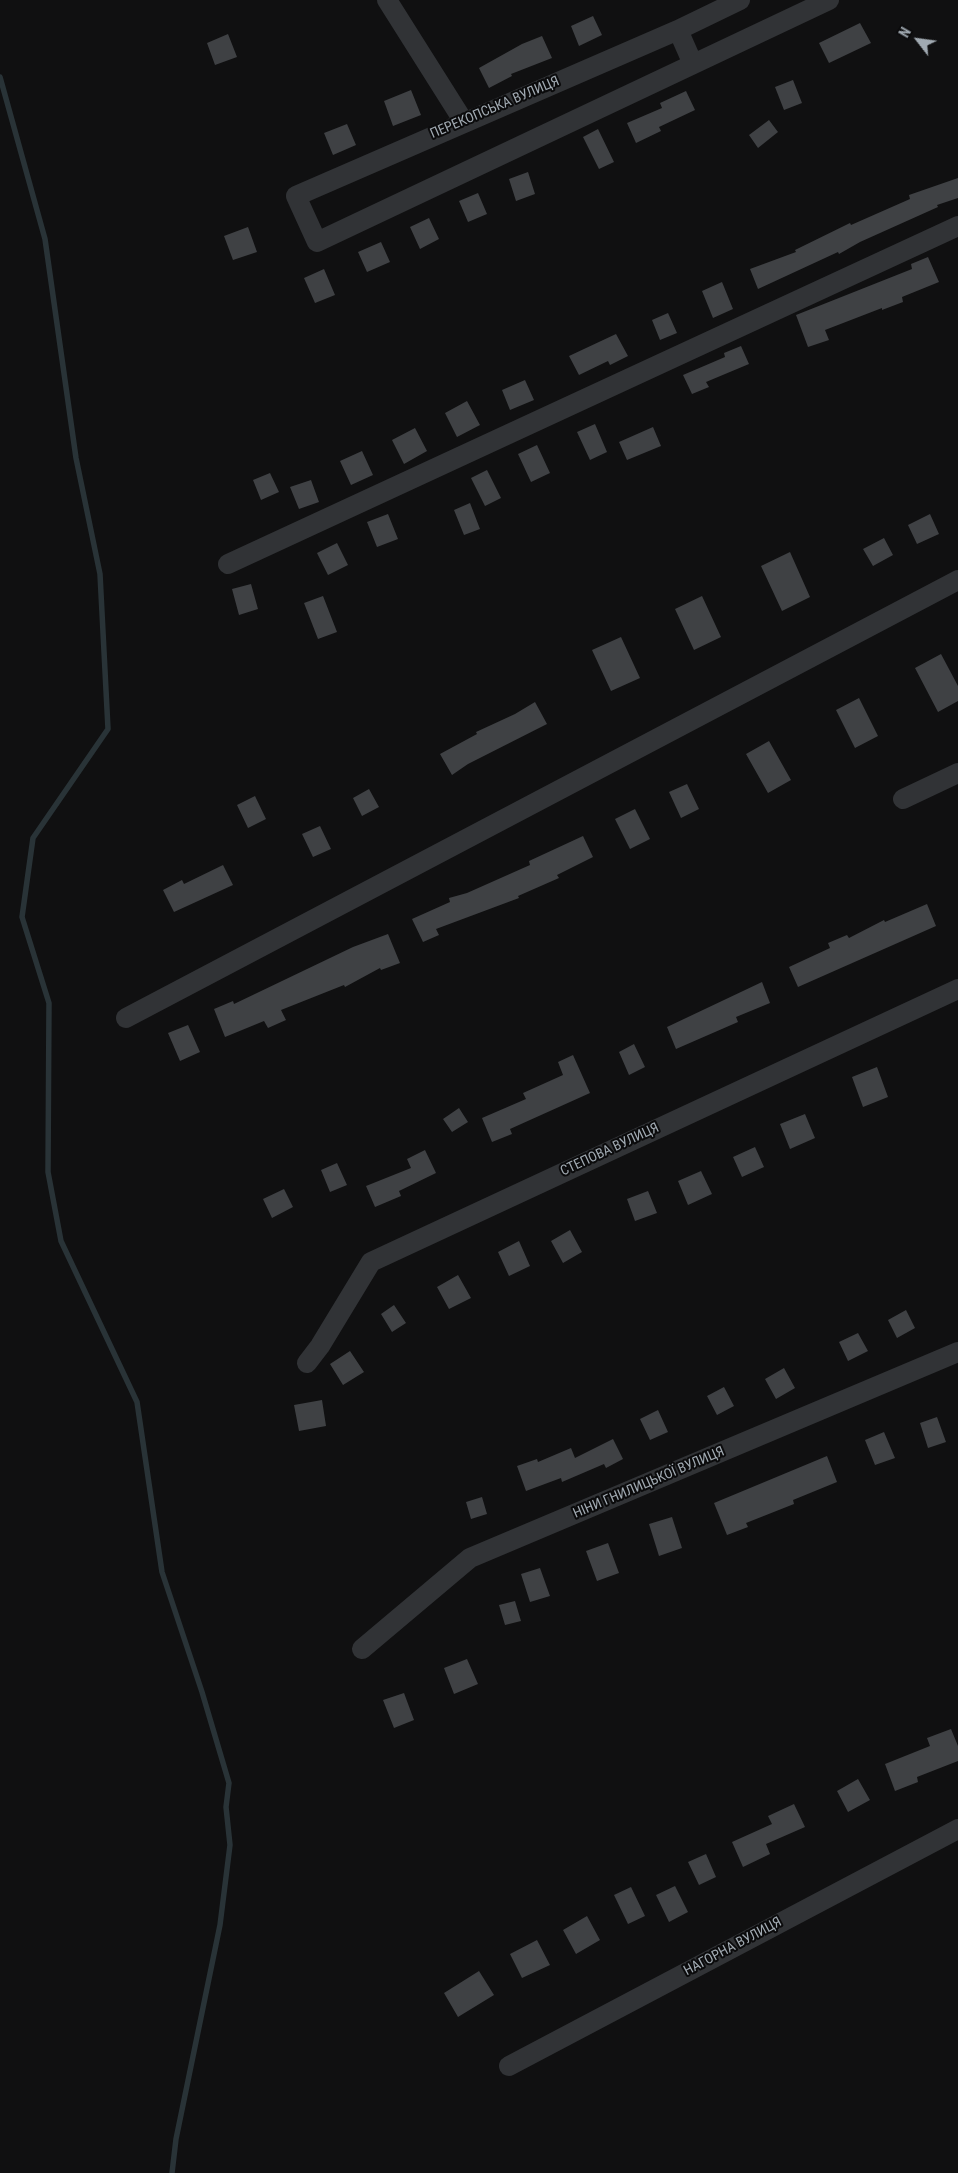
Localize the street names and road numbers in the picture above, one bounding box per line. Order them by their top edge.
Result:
street label: ПЕРЕКОПСЬКА ВУЛИЦЯ [428,73,562,143]
street label: СТЕПОВА ВУЛИЦЯ [558,1120,662,1180]
street label: НІНИ ГНИЛИЦЬКОЇ ВУЛИЦЯ [571,1443,727,1523]
street label: НАГОРНА ВУЛИЦЯ [681,1914,785,1980]

